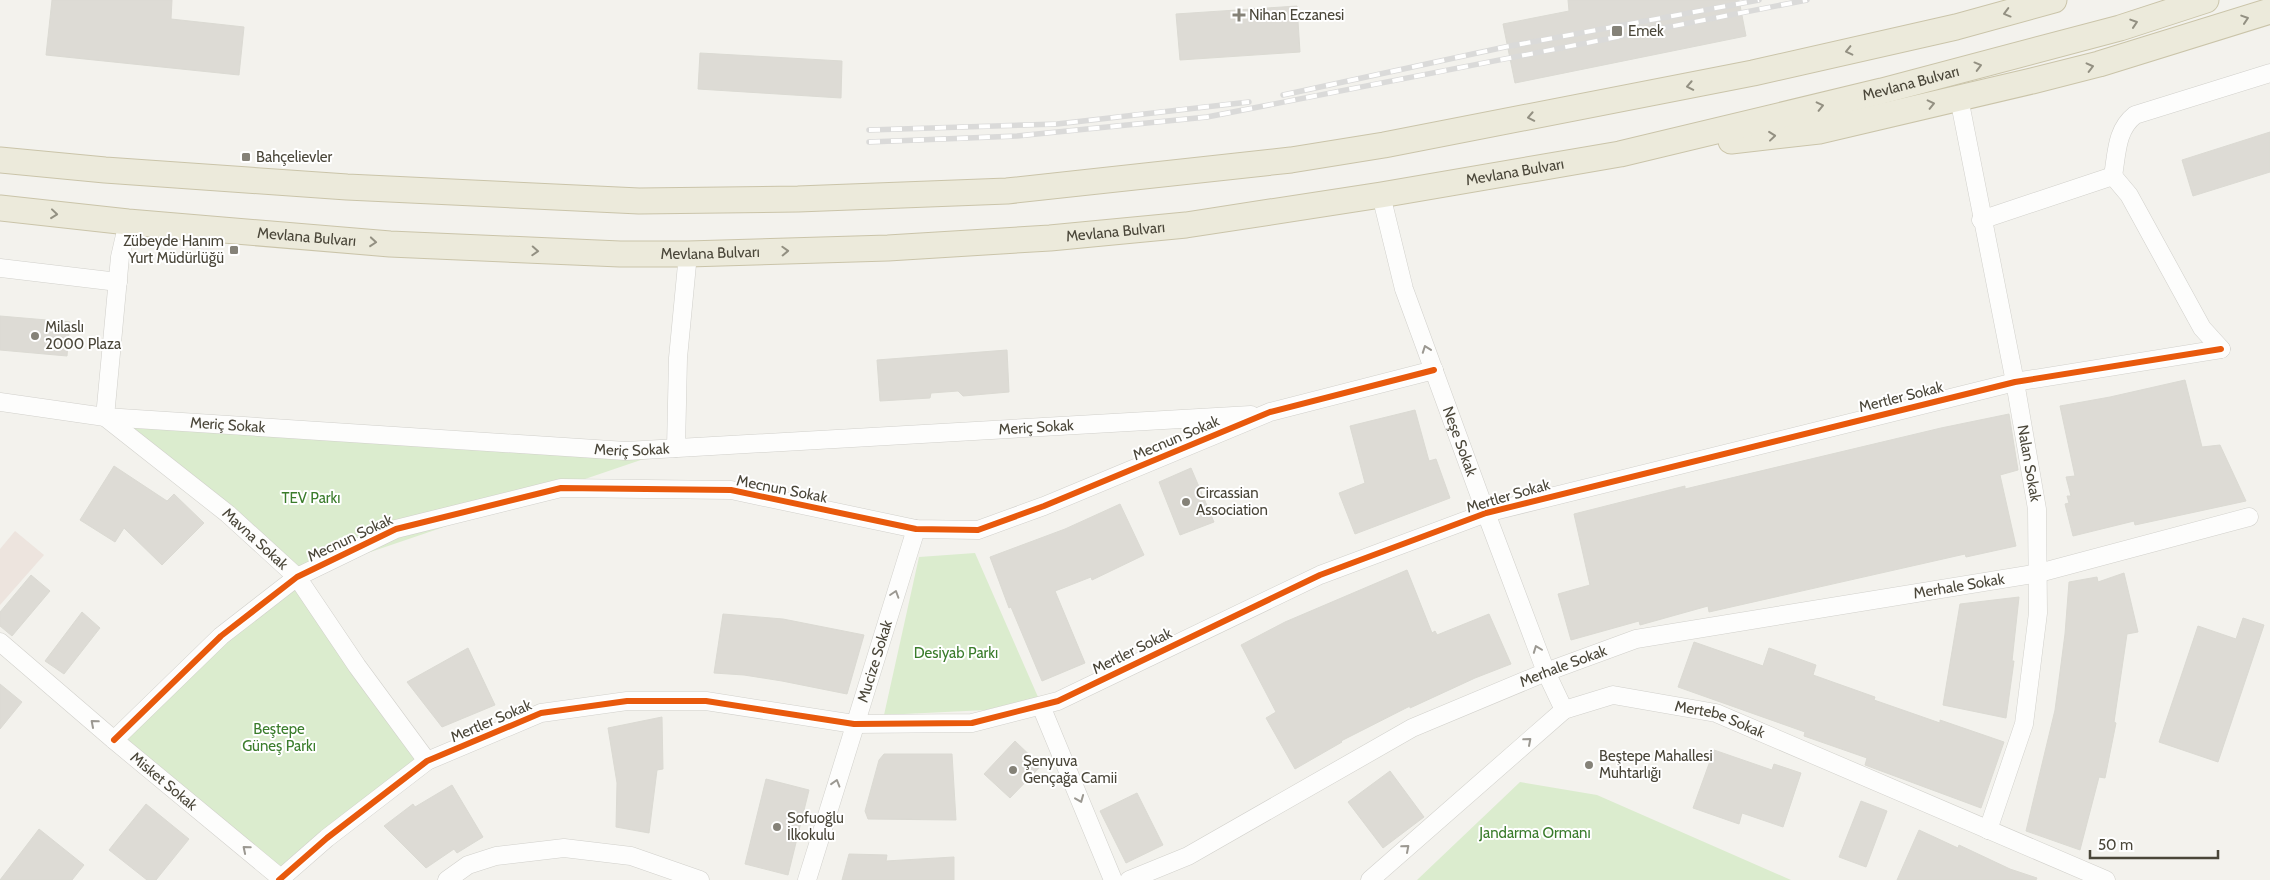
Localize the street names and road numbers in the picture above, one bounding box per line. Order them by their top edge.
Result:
street label: Mevlana Bulvarı [1861,62,1961,104]
street label: Mevlana Bulvarı [1464,155,1565,189]
street label: Mevlana Bulvarı [1065,218,1166,245]
street label: Mevlana Bulvarı [256,224,357,250]
street label: Mevlana Bulvarı [660,243,760,263]
street label: Mertler Sokak [1857,378,1945,416]
street label: Neşe Sokak [1439,404,1481,479]
street label: Mecnun Sokak [1130,412,1222,464]
street label: Meriç Sokak [189,414,266,436]
street label: Meriç Sokak [998,416,1075,439]
street label: Nalan Sokak [2014,423,2045,503]
street label: Meriç Sokak [594,439,670,460]
street label: Mecnun Sokak [735,471,829,507]
street label: Mertler Sokak [1464,475,1552,517]
street label: Mavna Sokak [218,504,292,574]
street label: Mecnun Sokak [304,510,396,566]
street label: Merhale Sokak [1912,570,2006,602]
street label: Mucize Sokak [854,618,896,705]
street label: Mertler Sokak [1089,624,1175,678]
street label: Merhale Sokak [1517,641,1609,691]
street label: Mertler Sokak [448,696,534,746]
street label: Mertebe Sokak [1673,697,1768,742]
street label: Misket Sokak [127,748,201,814]

